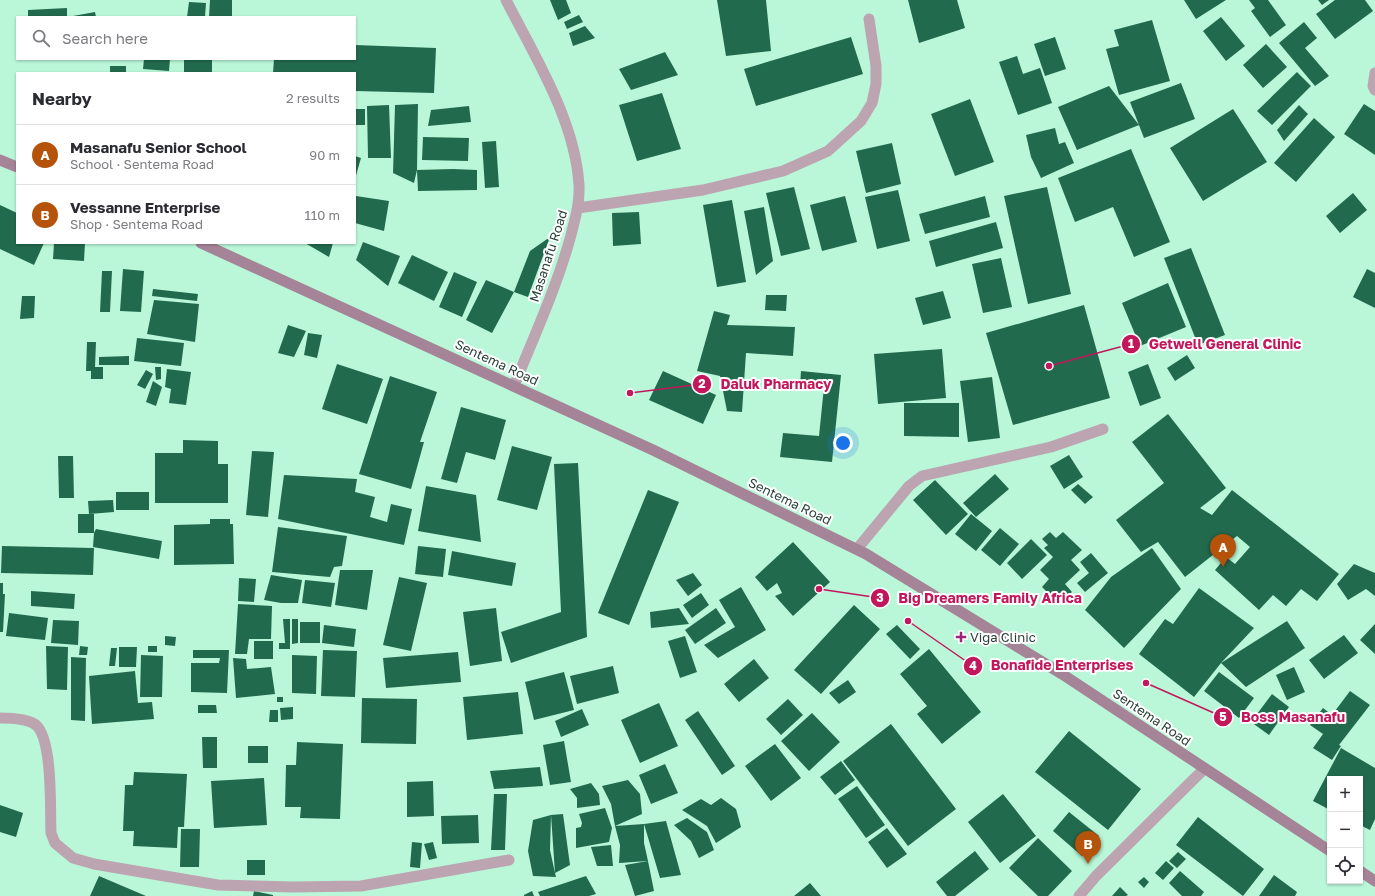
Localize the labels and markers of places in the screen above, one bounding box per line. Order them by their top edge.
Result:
callout: Getwell General Clinic [1121,331,1310,357]
callout: Daluk Pharmacy [692,371,839,397]
pin: A [1210,534,1236,567]
callout: Big Dreamers Family Africa [870,585,1090,611]
place label: Viga Clinic [970,629,1036,645]
marker: Viga Clinic [955,631,967,643]
callout: Bonafide Enterprises [963,653,1142,679]
callout: Boss Masanafu [1213,704,1353,730]
pin: B [1075,831,1101,864]

